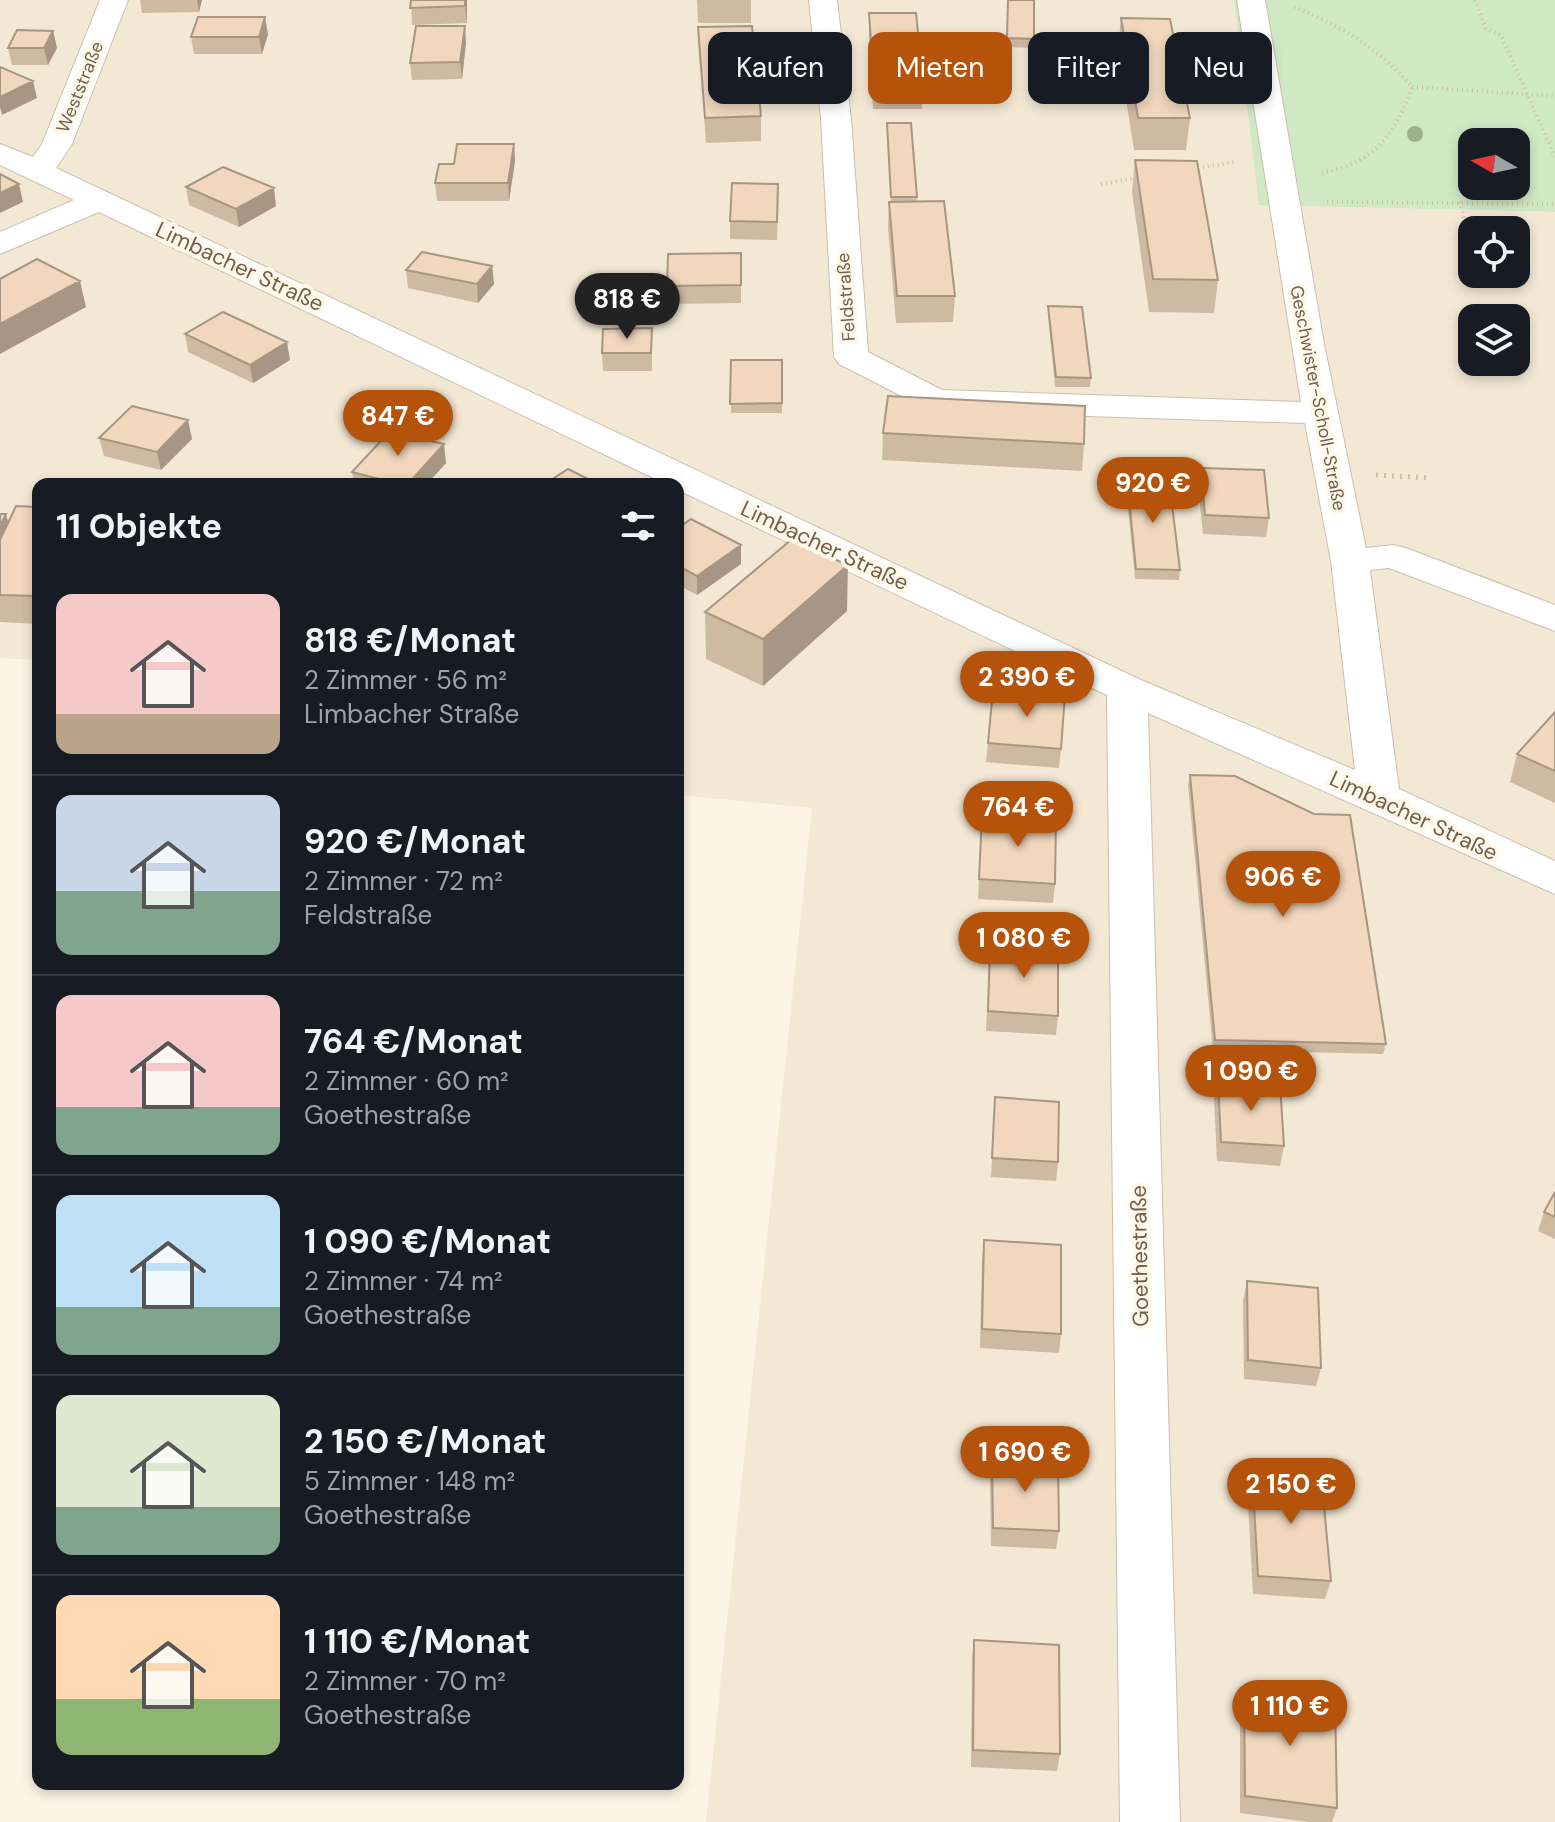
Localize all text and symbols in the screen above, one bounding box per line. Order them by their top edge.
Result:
chip: Kaufen [708,32,852,104]
chip: Mieten [868,32,1012,104]
chip: Filter [1028,32,1149,104]
chip: Neu [1165,32,1272,104]
street label: Weststraße [51,38,109,136]
north arrow [1458,128,1530,200]
map controls [1458,128,1530,376]
street label: Limbacher Straße [151,215,328,318]
button: locate [1458,216,1530,288]
street label: Feldstraße [831,252,861,342]
pin: 818 € [571,273,683,341]
text: 818 € [593,282,661,316]
street label: Geschwister-Scholl-Straße [1284,283,1352,513]
button: layers [1458,304,1530,376]
pin: 847 € [342,390,454,458]
text: 847 € [361,399,435,433]
pin: 920 € [1097,457,1209,525]
text: 920 € [1115,466,1191,500]
street label: Limbacher Straße [736,494,913,597]
text: 11 Objekte [56,504,222,549]
icon: filters [616,504,660,548]
text: 818 €/Monat [304,618,516,663]
icon: home [120,626,216,722]
pin: 2 390 € [953,651,1101,719]
text: 2 390 € [978,660,1076,694]
text: 2 Zimmer · 56 m² [304,663,507,697]
text: Limbacher Straße [304,697,519,731]
street label: Limbacher Straße [1325,764,1502,867]
pin: 764 € [962,781,1074,849]
text: 764 € [981,790,1055,824]
text: 920 €/Monat [304,819,526,864]
icon: home [120,827,216,923]
pin: 906 € [1227,851,1339,919]
text: 906 € [1244,860,1322,894]
text: 2 Zimmer · 72 m² [304,864,503,898]
text: Feldstraße [304,898,432,932]
pin: 1 080 € [950,912,1098,980]
text: 1 080 € [976,921,1072,955]
text: 764 €/Monat [304,1019,523,1064]
icon: home [120,1027,216,1123]
pin: 1 090 € [1177,1045,1325,1113]
text: 1 090 € [1203,1054,1299,1088]
text: 2 Zimmer · 60 m² [304,1064,509,1098]
text: Goethestraße [304,1098,471,1132]
street label: Goethestraße [1124,1185,1155,1327]
text: 1 090 €/Monat [304,1219,551,1264]
icon: home [120,1227,216,1323]
text: 2 Zimmer · 74 m² [304,1264,503,1298]
text: Goethestraße [304,1298,471,1332]
text: 2 150 €/Monat [304,1419,546,1464]
pin: 1 690 € [951,1426,1099,1494]
icon: home [120,1427,216,1523]
text: 1 690 € [978,1435,1072,1469]
pin: 2 150 € [1217,1458,1365,1526]
text: 5 Zimmer · 148 m² [304,1464,515,1498]
text: 2 150 € [1245,1467,1337,1501]
text: Goethestraße [304,1498,471,1532]
text: 1 110 €/Monat [304,1619,530,1664]
icon: home [120,1627,216,1723]
text: 2 Zimmer · 70 m² [304,1664,506,1698]
pin: 1 110 € [1216,1680,1364,1748]
text: 1 110 € [1250,1689,1330,1723]
text: Goethestraße [304,1698,471,1732]

